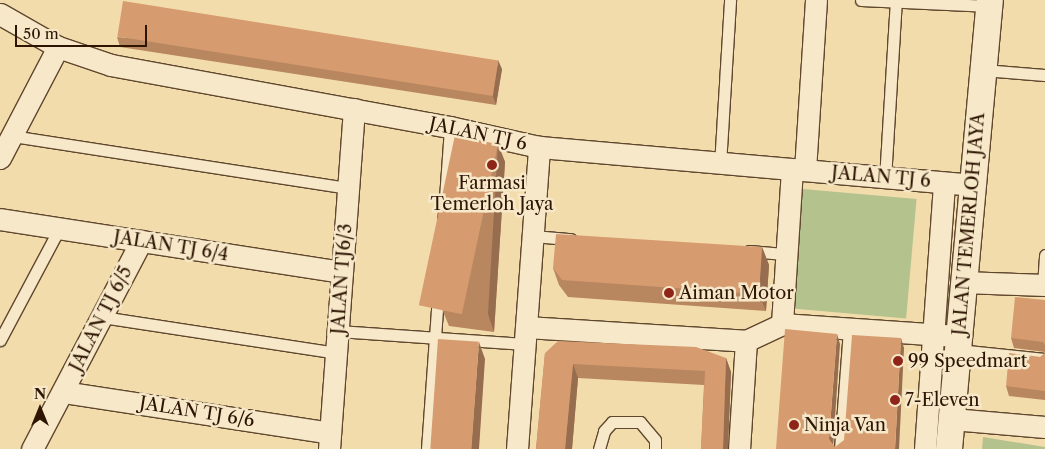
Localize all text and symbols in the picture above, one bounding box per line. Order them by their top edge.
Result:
scale bar [18,15,150,47]
text: 50 m [23,24,59,43]
street label: JALAN TEMERLOH JAYA [948,111,990,337]
street label: JALAN TJ 6 [427,113,529,155]
marker: Farmasi Temerloh Jaya [486,159,498,171]
street label: JALAN TJ 6 [830,162,932,192]
place label: Farmasi Temerloh Jaya [431,173,553,215]
street label: JALAN TJ6/3 [327,223,357,335]
street label: JALAN TJ 6/4 [112,226,230,266]
street label: JALAN TJ 6/5 [65,262,137,376]
place label: Aiman Motor [679,282,794,304]
marker: Aiman Motor [663,287,675,299]
place label: 99 Speedmart [908,350,1027,372]
marker: 99 Speedmart [892,355,904,367]
north arrow [15,384,65,434]
text: N [34,385,46,403]
place label: 7-Eleven [905,389,980,411]
street label: JALAN TJ 6/6 [138,392,256,432]
marker: 7-Eleven [889,394,901,406]
place label: Ninja Van [804,414,887,436]
marker: Ninja Van [788,419,800,431]

